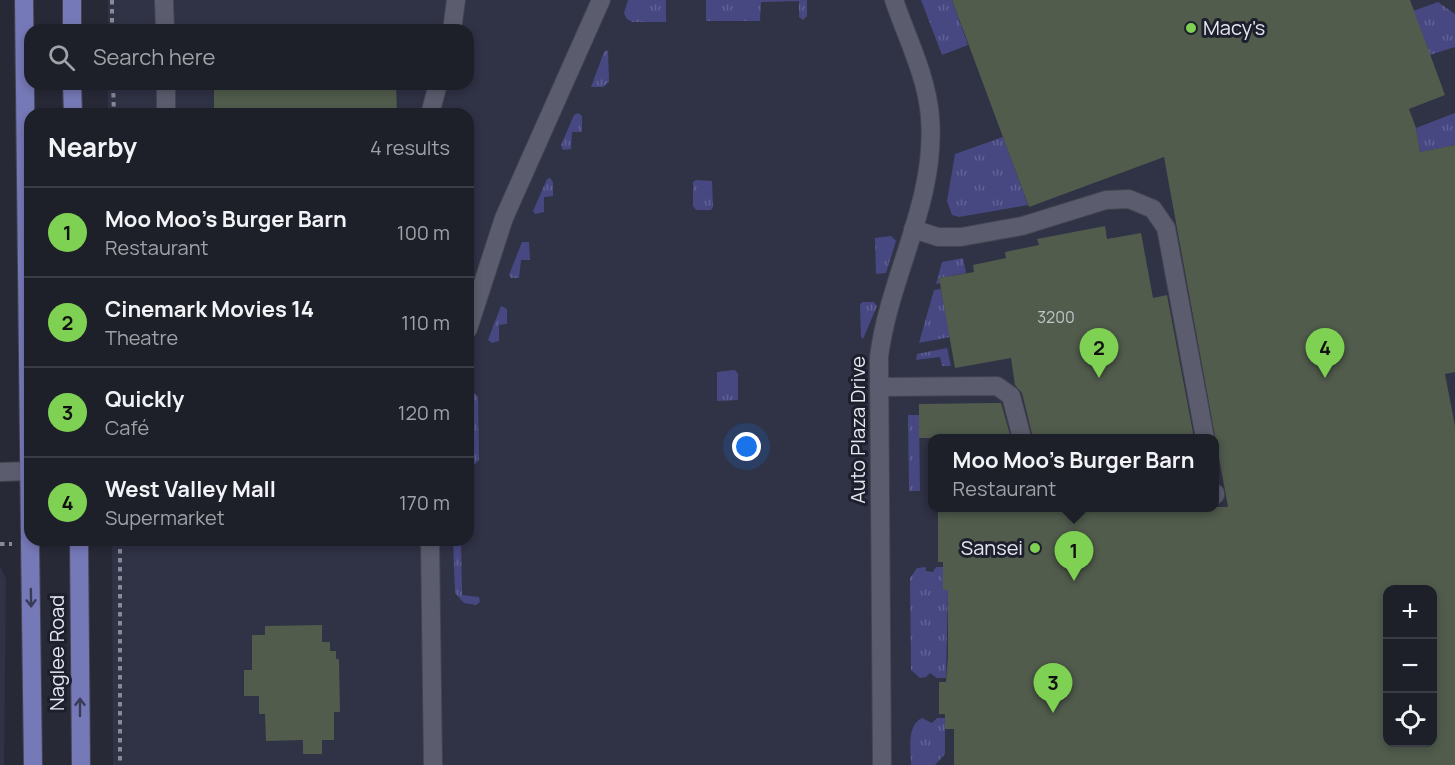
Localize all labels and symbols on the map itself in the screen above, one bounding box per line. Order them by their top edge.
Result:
place label: Macy's [1203,14,1265,41]
marker: Macy's [1184,21,1198,35]
house number: 3200 [1037,306,1075,328]
pin: 2 [1080,328,1118,378]
pin: 4 [1306,328,1344,378]
street label: Auto Plaza Drive [844,356,871,504]
your location [732,432,761,461]
pin: 1 [1054,532,1094,581]
place label: Sansei [961,534,1023,561]
marker: Sansei [1028,541,1042,555]
one-way arrow [25,588,37,608]
street label: Naglee Road [43,595,70,711]
pin: 3 [1034,664,1072,713]
one-way arrow [74,697,86,717]

